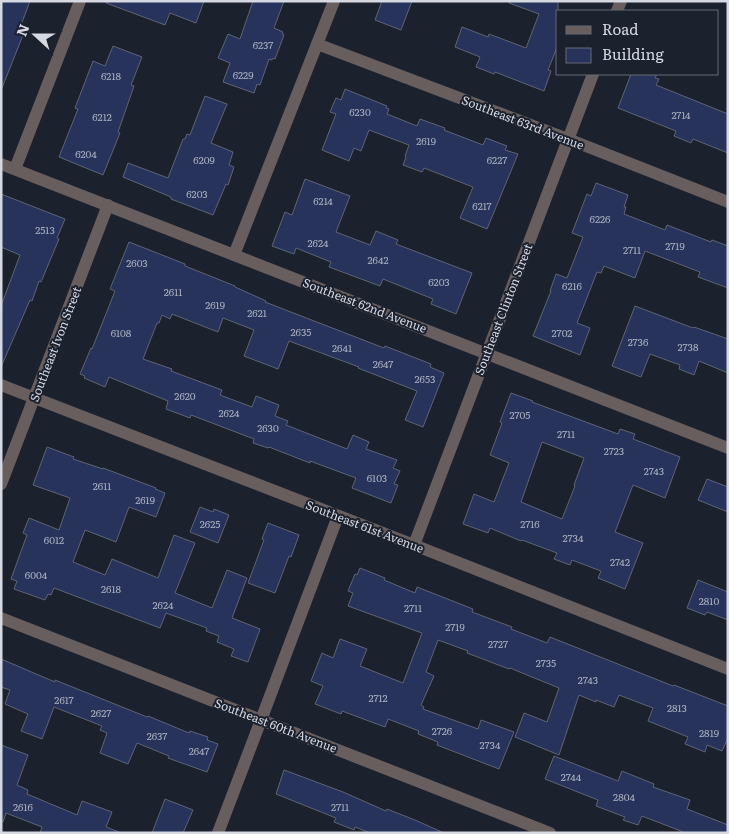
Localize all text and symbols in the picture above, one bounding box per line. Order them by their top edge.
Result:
north arrow [10,10,60,60]
legend [556,10,719,75]
text: Road [602,17,638,40]
text: N [10,21,33,39]
house number: 6237 [253,37,273,52]
text: Building [602,42,664,65]
house number: 6229 [233,67,253,82]
house number: 6218 [101,68,121,83]
street label: Southeast 63rd Avenue [459,90,587,154]
house number: 6230 [349,104,371,119]
house number: 2714 [671,107,691,122]
house number: 6212 [92,109,112,124]
house number: 2619 [416,133,436,148]
house number: 6204 [75,146,97,161]
house number: 6209 [193,152,215,167]
house number: 6227 [487,152,507,167]
house number: 6203 [186,186,208,201]
house number: 6214 [313,193,333,208]
house number: 6217 [472,198,492,213]
house number: 6226 [590,211,611,226]
house number: 2513 [35,222,55,237]
house number: 2624 [307,235,329,250]
house number: 2719 [665,238,685,253]
street label: Southeast Clinton Street [470,241,536,377]
house number: 2711 [623,242,641,257]
house number: 2642 [367,252,389,267]
house number: 2603 [126,255,148,270]
street label: Southeast 62nd Avenue [300,273,430,337]
house number: 6203 [428,274,450,289]
house number: 6216 [562,278,583,293]
street label: Southeast Ivon Street [25,284,85,404]
house number: 2611 [164,284,182,299]
house number: 2619 [205,297,225,312]
house number: 2621 [247,305,267,320]
house number: 2635 [291,324,311,339]
house number: 6108 [111,325,132,340]
house number: 2702 [552,325,572,340]
house number: 2736 [628,334,649,349]
house number: 2738 [678,339,699,354]
house number: 2641 [332,340,352,355]
house number: 2647 [373,356,393,371]
house number: 2653 [415,371,435,386]
house number: 2620 [174,388,196,403]
house number: 2624 [218,405,240,420]
house number: 2705 [510,407,530,422]
house number: 2630 [257,420,279,435]
house number: 2711 [557,426,575,441]
house number: 2723 [604,443,624,458]
house number: 2743 [644,463,664,478]
house number: 6103 [367,470,387,485]
house number: 2611 [93,478,111,493]
house number: 2619 [135,492,155,507]
street label: Southeast 61st Avenue [303,495,427,557]
house number: 2625 [200,516,220,531]
house number: 2716 [520,516,540,531]
house number: 2734 [563,530,584,545]
house number: 6012 [44,532,64,547]
house number: 2742 [610,554,630,569]
house number: 6004 [25,567,48,582]
house number: 2618 [101,581,121,596]
house number: 2810 [699,593,719,608]
house number: 2624 [152,597,174,612]
house number: 2711 [404,600,422,615]
house number: 2719 [445,619,465,634]
house number: 2727 [488,636,508,651]
house number: 2735 [536,655,556,670]
house number: 2743 [578,672,598,687]
house number: 2712 [368,690,388,705]
house number: 2617 [54,692,74,707]
street label: Southeast 60th Avenue [212,693,340,757]
house number: 2813 [667,700,687,715]
house number: 2627 [91,705,111,720]
house number: 2726 [432,723,453,738]
house number: 2819 [699,725,719,740]
house number: 2637 [147,728,167,743]
house number: 2734 [480,737,501,752]
house number: 2647 [189,743,209,758]
house number: 2744 [561,769,582,784]
house number: 2804 [613,789,635,804]
house number: 2616 [13,799,34,814]
house number: 2711 [331,799,349,814]

